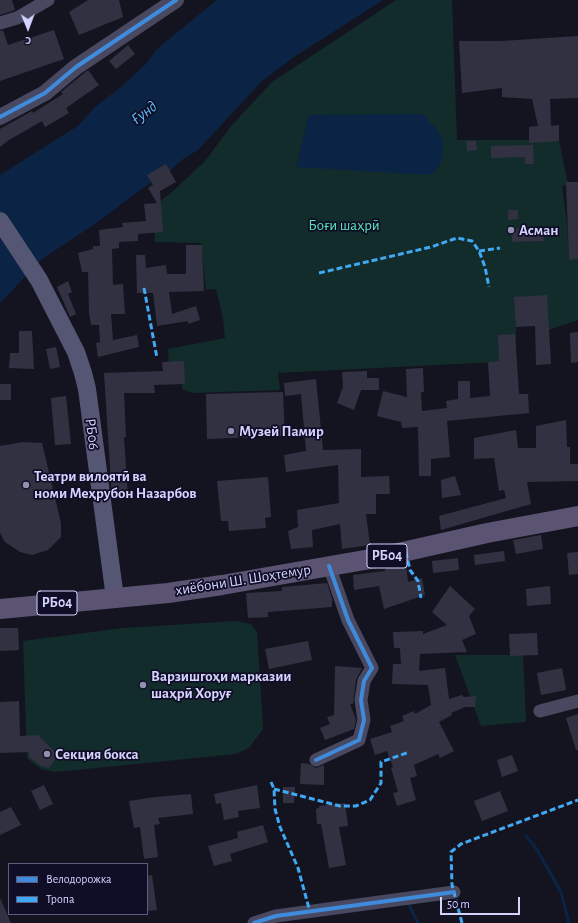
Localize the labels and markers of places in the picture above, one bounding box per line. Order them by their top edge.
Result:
place label: Асман [519,221,559,239]
marker: Асман [506,225,516,235]
place label: Музей Памир [239,422,324,440]
marker: Музей Памир [226,426,236,436]
place label: Театри вилоятӣ ва номи Меҳрубон Назарбов [34,467,197,502]
marker: Театри вилоятӣ ва номи Меҳрубон Назарбов [21,480,31,490]
place label: Варзишгоҳи марказии шаҳрӣ Хоруғ [151,667,292,702]
marker: Варзишгоҳи марказии шаҳрӣ Хоруғ [138,680,148,690]
place label: Секция бокса [55,745,139,763]
marker: Секция бокса [42,749,52,759]

